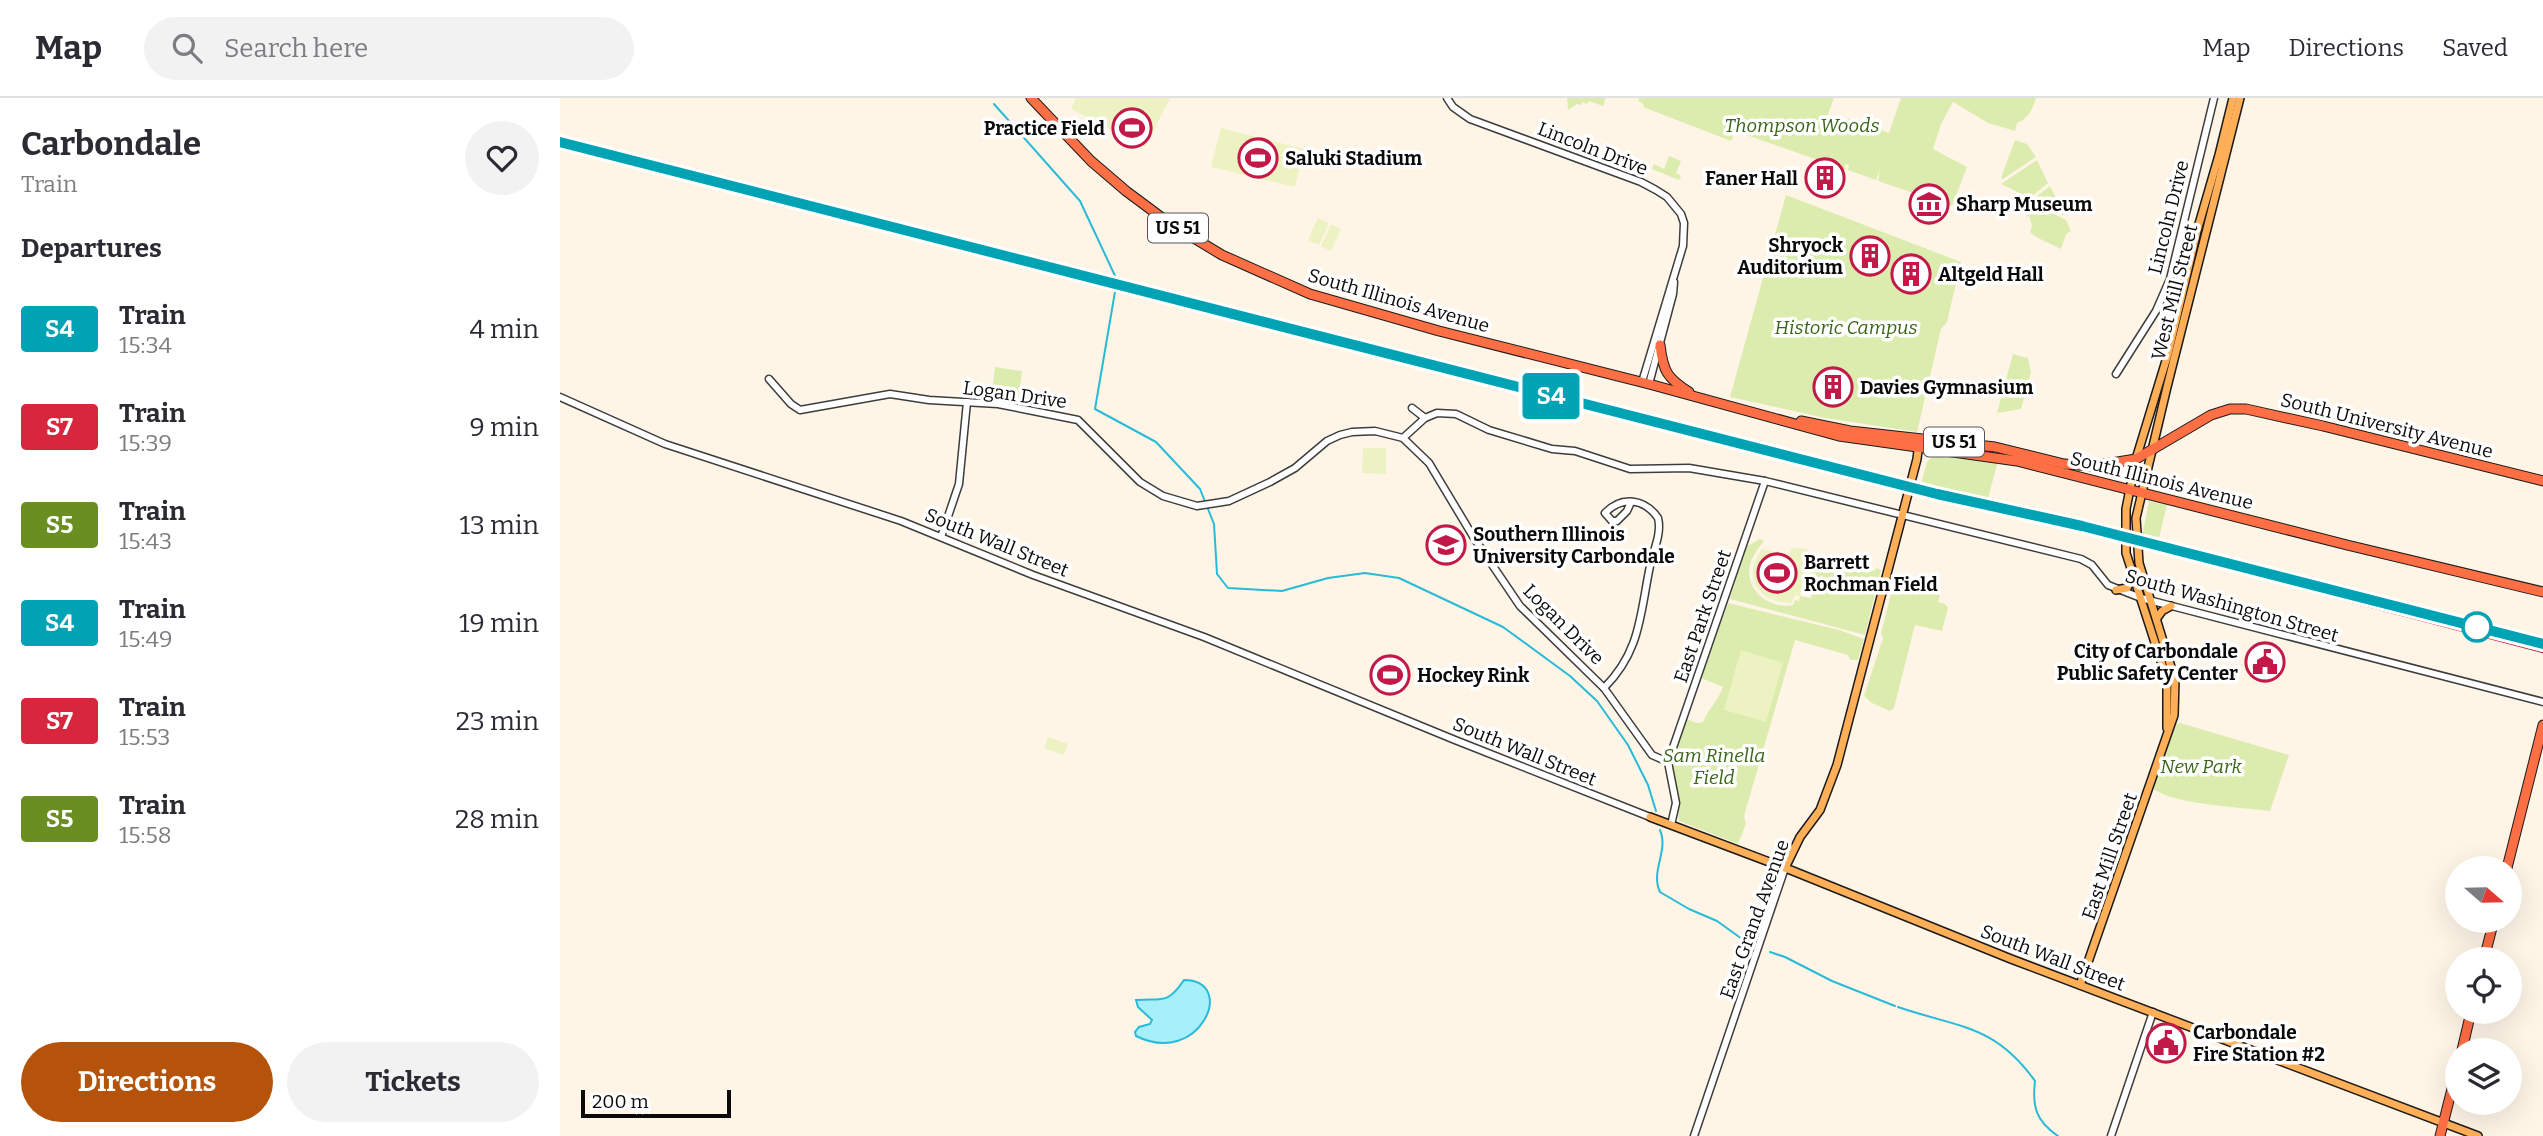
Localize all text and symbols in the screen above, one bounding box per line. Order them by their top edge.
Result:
search box [144,17,634,80]
text: Map [35,28,102,68]
icon: search [168,29,206,67]
text: Search here [224,33,368,64]
text: Map [2202,34,2251,62]
text: Directions [2289,34,2404,62]
text: Saved [2442,34,2508,62]
sports icon: Practice Field [1111,107,1153,149]
park label: Thompson Woods [1725,114,1879,137]
place label: Practice Field [984,117,1106,140]
street label: Lincoln Drive [1534,117,1651,180]
button: heart [465,121,539,195]
text: Carbondale [21,124,201,164]
sports icon: Saluki Stadium [1237,137,1279,179]
place label: Saluki Stadium [1285,147,1422,170]
building icon: Faner Hall [1804,157,1846,199]
street label: Lincoln Drive [2143,158,2194,276]
place label: Faner Hall [1705,167,1798,190]
text: Train [21,170,77,198]
museum icon: Sharp Museum [1908,183,1950,225]
place label: Sharp Museum [1956,193,2092,216]
road number: US 51 [1148,214,1208,243]
street label: West Mill Street [2146,222,2203,362]
text: Departures [21,233,162,264]
place label: Shryock Auditorium [1737,234,1844,279]
building icon: Shryock Auditorium [1849,235,1891,277]
building icon: Altgeld Hall [1890,253,1932,295]
place label: Altgeld Hall [1938,263,2044,286]
street label: South Illinois Avenue [1305,264,1492,337]
text: Train [119,300,186,331]
text: 4 min [470,314,539,345]
text: S4 [45,315,74,343]
park label: Historic Campus [1774,316,1918,339]
text: 15:34 [119,331,172,359]
building icon: Davies Gymnasium [1812,366,1854,408]
line badge: S4 [1520,373,1583,419]
street label: Logan Drive [962,376,1068,413]
place label: Davies Gymnasium [1860,376,2033,399]
text: S4 [1536,382,1566,410]
street label: South University Avenue [2278,388,2495,463]
text: Train [119,398,186,429]
text: 9 min [470,412,539,443]
text: S7 [46,413,73,441]
road number: US 51 [1924,428,1984,456]
text: 15:39 [119,429,172,457]
street label: South Illinois Avenue [2068,447,2256,514]
text: Train [119,496,186,527]
street label: South Wall Street [922,503,1072,582]
text: 13 min [459,510,539,541]
text: S5 [46,511,73,539]
place label: Southern Illinois University Carbondale [1473,523,1675,568]
school or university icon: Southern Illinois University Carbondale [1425,524,1467,566]
text: 15:43 [119,527,172,555]
street label: East Park Street [1669,547,1736,686]
place label: Barrett Rochman Field [1804,551,1938,596]
sports icon: Barrett Rochman Field [1756,552,1798,594]
street label: South Washington Street [2123,564,2341,647]
street label: Logan Drive [1519,579,1609,669]
text: Train [119,594,186,625]
text: 19 min [459,608,539,639]
text: S4 [45,609,74,637]
unlabelled marker [2462,612,2492,642]
text: 15:49 [119,625,172,653]
place label: City of Carbondale Public Safety Center [2057,640,2238,685]
public building icon: City of Carbondale Public Safety Center [2244,641,2286,683]
sports icon: Hockey Rink [1369,654,1411,696]
place label: Hockey Rink [1417,664,1530,687]
text: Train [119,692,186,723]
text: 23 min [456,706,539,737]
text: S7 [46,707,73,735]
street label: South Wall Street [1450,712,1600,791]
text: 15:53 [119,723,170,751]
park label: Sam Rinella Field [1663,744,1765,789]
park label: New Park [2160,755,2242,778]
text: Train [119,790,186,821]
street label: East Mill Street [2077,790,2142,923]
text: 28 min [455,804,539,835]
text: S5 [46,805,73,833]
text: 15:58 [119,821,172,849]
street label: East Grand Avenue [1715,836,1794,1002]
north arrow [2445,856,2522,933]
map controls [2445,856,2522,1115]
street label: South Wall Street [1977,919,2128,996]
button: locate [2445,947,2522,1024]
place label: Carbondale Fire Station #2 [2193,1021,2325,1066]
public building icon: Carbondale Fire Station #2 [2145,1022,2187,1064]
button: layers [2445,1038,2522,1115]
button: Directions [21,1042,273,1122]
button: Tickets [287,1042,539,1122]
scale bar [581,1087,732,1119]
text: 200 m [592,1090,649,1113]

